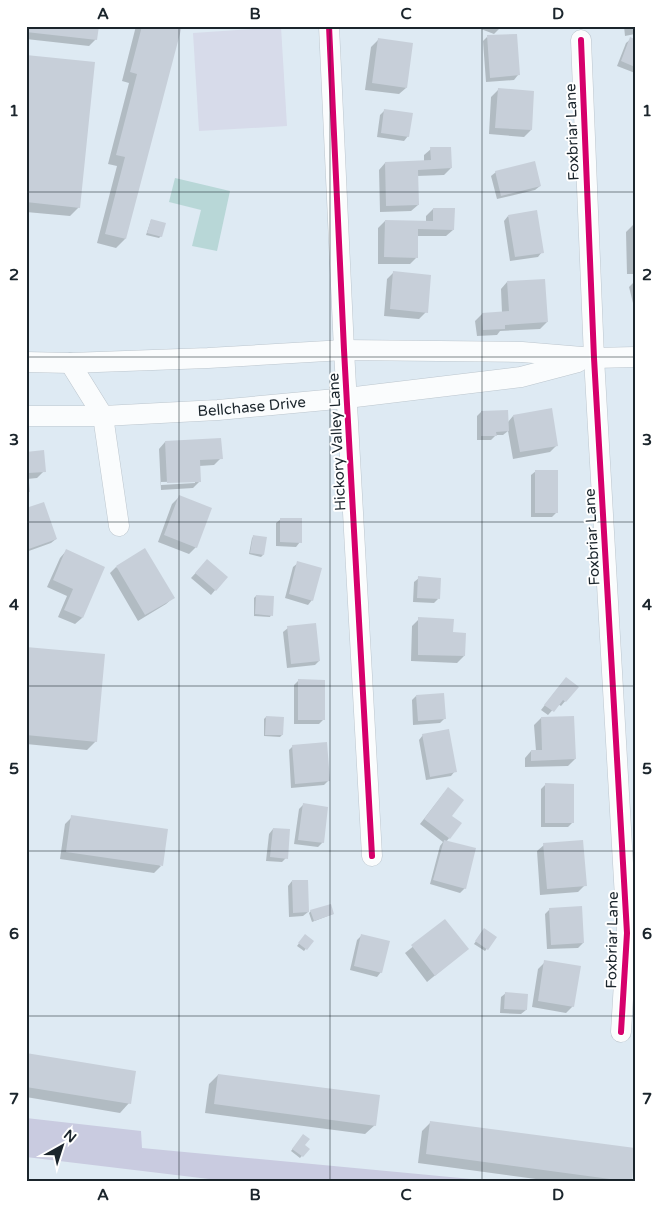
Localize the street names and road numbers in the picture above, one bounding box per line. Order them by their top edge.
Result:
street label: Foxbriar Lane [561,83,583,181]
street label: Hickory Valley Lane [324,372,350,512]
street label: Bellchase Drive [197,393,307,420]
street label: Foxbriar Lane [580,488,604,586]
street label: Foxbriar Lane [602,891,622,989]

